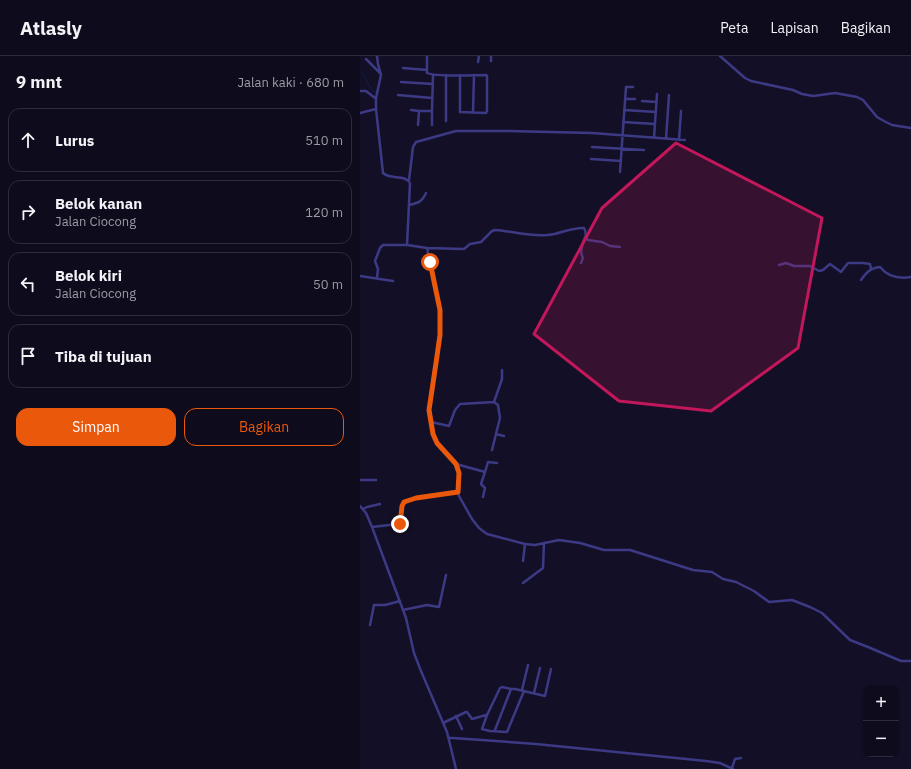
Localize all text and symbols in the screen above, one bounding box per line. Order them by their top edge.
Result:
text: Atlasly [20,16,82,40]
text: Peta [720,19,748,37]
text: Lapisan [770,19,819,37]
text: Bagikan [841,19,891,37]
text: 9 mnt [16,71,62,93]
text: Jalan kaki · 680 m [237,74,344,91]
icon: ahead [17,129,39,151]
text: Lurus [55,131,94,150]
text: 510 m [305,132,343,149]
text: Belok kanan [55,194,142,213]
icon: right [17,201,39,223]
text: 120 m [305,204,343,221]
text: Jalan Ciocong [55,213,136,230]
route start [421,253,439,271]
text: Belok kiri [55,266,122,285]
icon: left [17,273,39,295]
text: 50 m [313,276,343,293]
text: Jalan Ciocong [55,285,136,302]
icon: arrive [17,345,39,367]
text: Tiba di tujuan [55,347,152,366]
button: Simpan [16,408,176,446]
button: Bagikan [184,408,344,446]
route end [391,515,409,533]
map controls [863,685,899,757]
button: + [863,685,899,721]
button: − [863,721,899,757]

